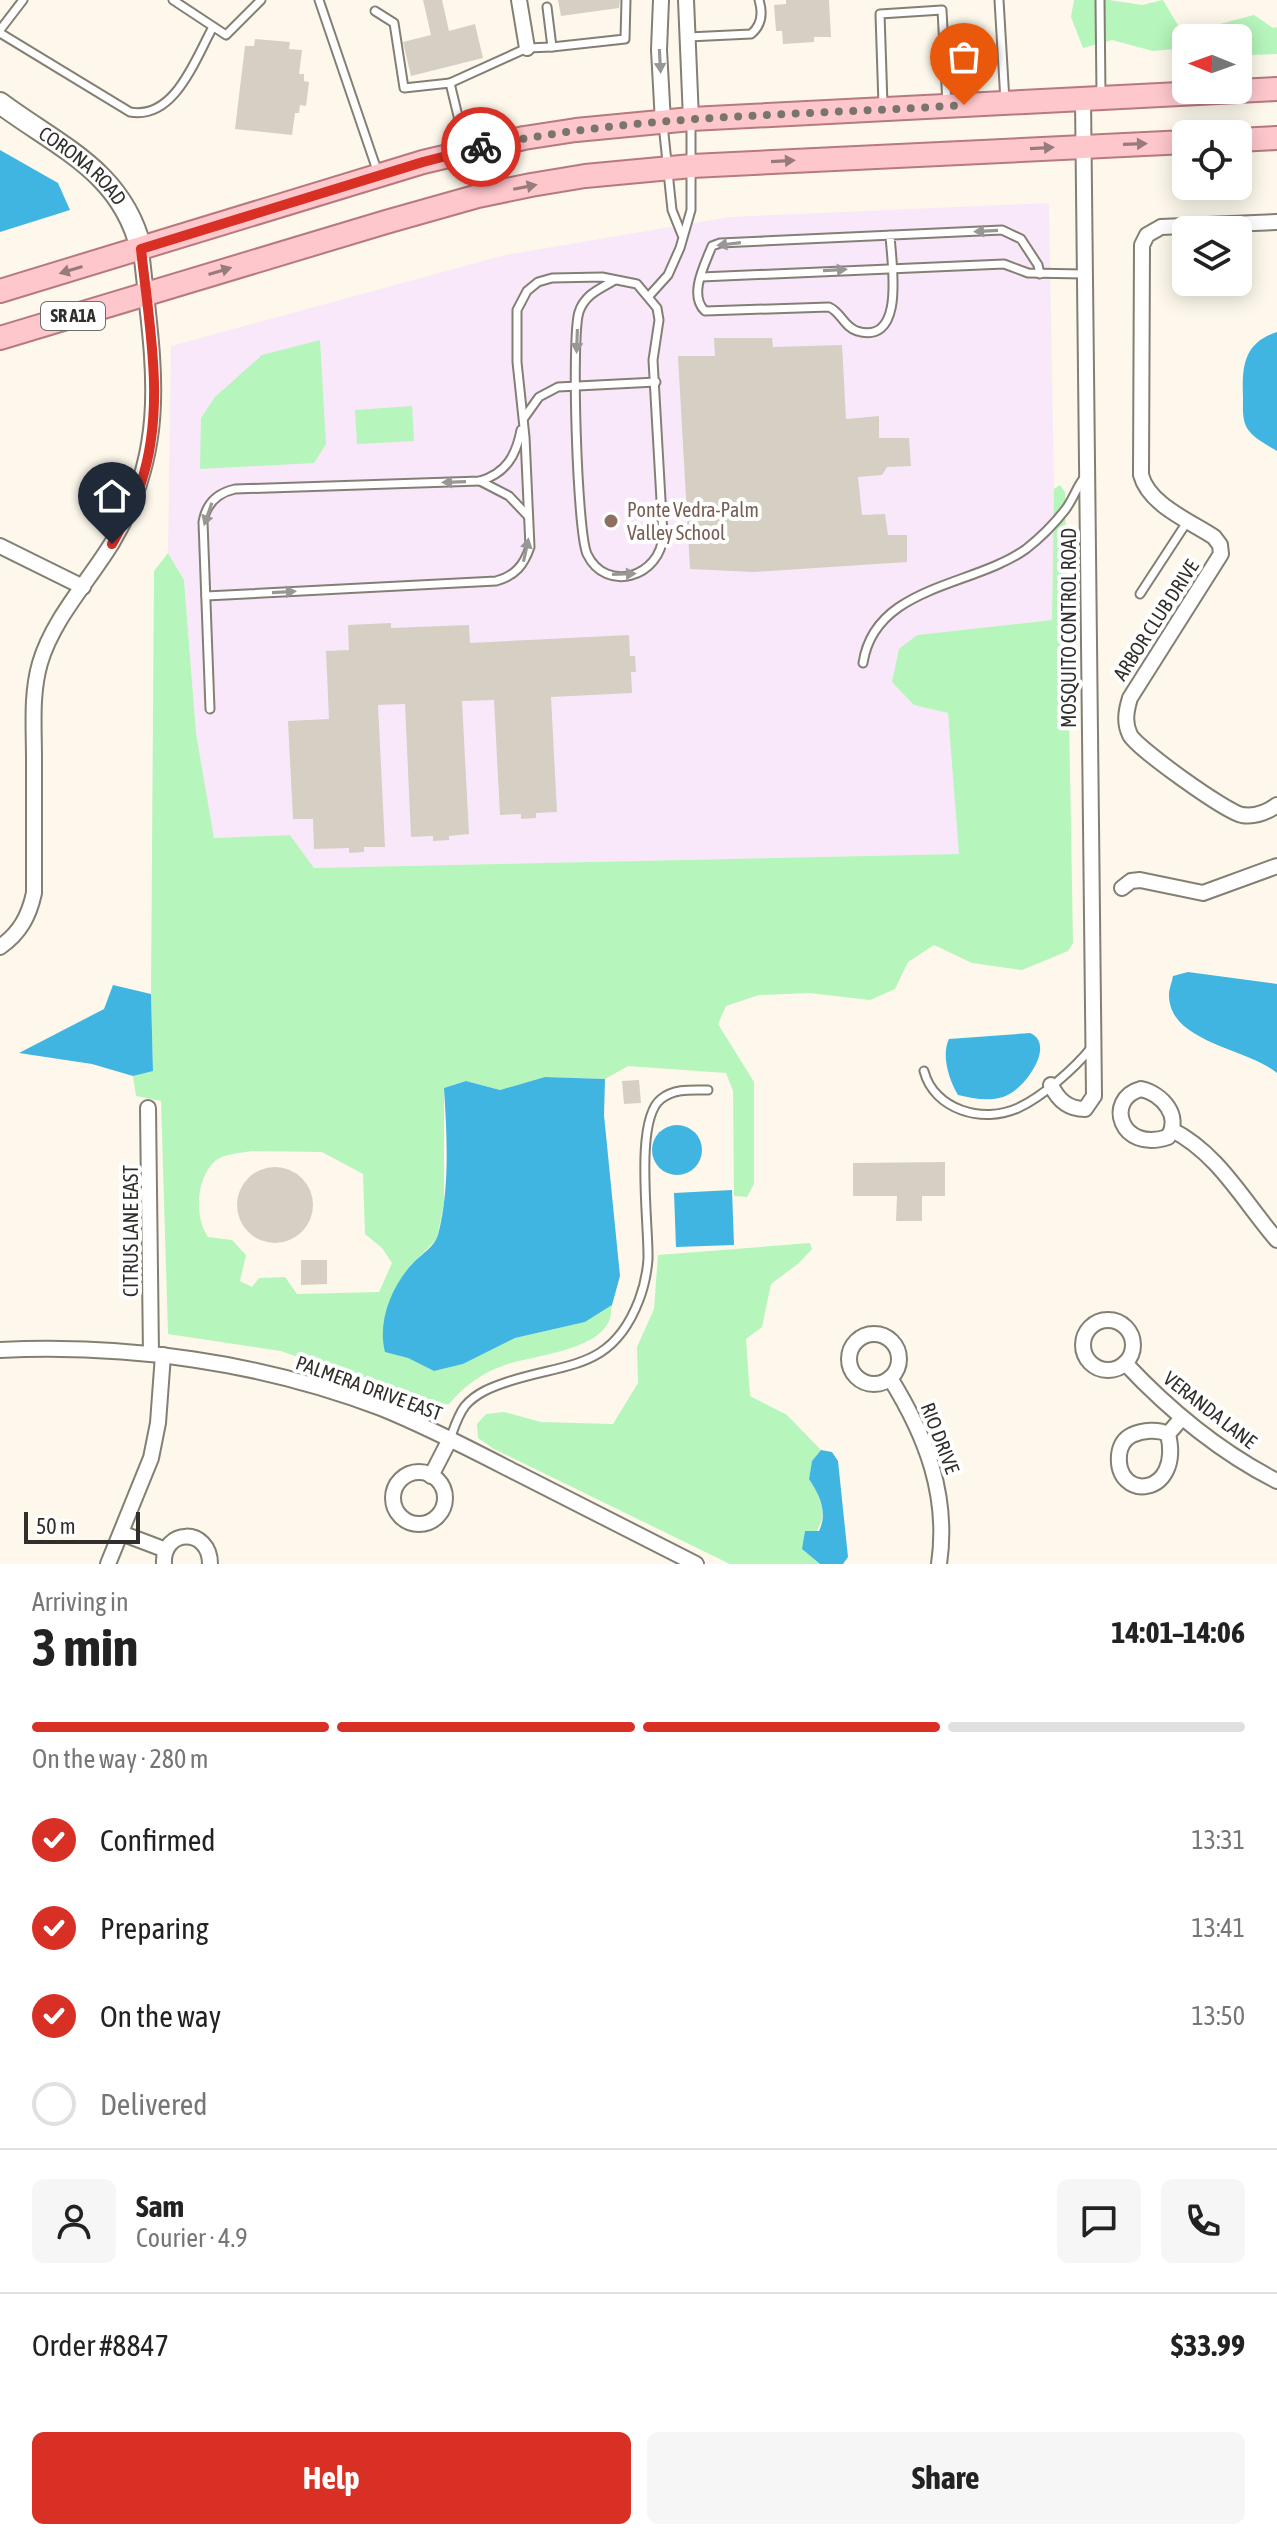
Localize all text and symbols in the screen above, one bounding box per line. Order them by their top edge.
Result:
pin [930,23,998,105]
north arrow [1172,24,1252,104]
map controls [1172,24,1252,296]
icon: bag [942,35,986,79]
one-way arrow [653,49,666,74]
courier [441,107,521,187]
button: locate [1172,120,1252,200]
street label: CORONA ROAD [35,121,131,209]
icon: bike [459,125,503,169]
one-way arrow [1123,137,1148,150]
one-way arrow [1030,141,1055,154]
one-way arrow [771,154,796,167]
one-way arrow [512,180,537,192]
button: layers [1172,216,1252,296]
one-way arrow [973,224,998,237]
one-way arrow [716,237,741,250]
one-way arrow [58,264,82,277]
one-way arrow [209,264,233,277]
one-way arrow [823,264,848,277]
road number: SR A1A [41,302,105,330]
one-way arrow [570,329,583,354]
pin [78,462,146,544]
icon: home [90,474,134,518]
one-way arrow [441,475,466,488]
place label: Ponte Vedra-Palm Valley School [627,498,759,544]
one-way arrow [201,502,213,526]
marker: Ponte Vedra-Palm Valley School [602,512,620,530]
street label: MOSQUITO CONTROL ROAD [1057,528,1080,728]
one-way arrow [520,538,533,563]
street label: ARBOR CLUB DRIVE [1108,555,1203,684]
one-way arrow [612,567,637,580]
one-way arrow [272,586,297,599]
street label: CITRUS LANE EAST [119,1165,142,1297]
street label: PALMERA DRIVE EAST [293,1350,446,1425]
street label: VERANDA LANE [1159,1366,1262,1453]
street label: RIO DRIVE [916,1399,965,1477]
scale bar [24,1508,140,1544]
text: 50 m [36,1513,76,1539]
text: Arriving in [32,1587,129,1617]
text: 14:01–14:06 [1111,1615,1245,1649]
text: 3 min [32,1617,138,1677]
text: On the way · 280 m [32,1744,209,1774]
icon: check [32,1818,76,1862]
text: Confirmed [100,1823,215,1857]
text: 13:31 [1191,1825,1245,1855]
icon: check [32,1906,76,1950]
text: Preparing [100,1911,209,1945]
text: 13:41 [1191,1913,1245,1943]
icon: check [32,1994,76,2038]
text: On the way [100,1999,221,2033]
text: 13:50 [1191,2001,1245,2031]
text: Delivered [100,2087,208,2121]
button: person [32,2179,116,2263]
button: chat [1057,2179,1141,2263]
button: phone [1161,2179,1245,2263]
text: Sam [136,2189,184,2223]
text: Courier · 4.9 [136,2223,247,2253]
text: Order #8847 [32,2328,169,2362]
text: $33.99 [1171,2328,1245,2362]
button: Help [32,2432,631,2524]
button: Share [647,2432,1245,2524]

